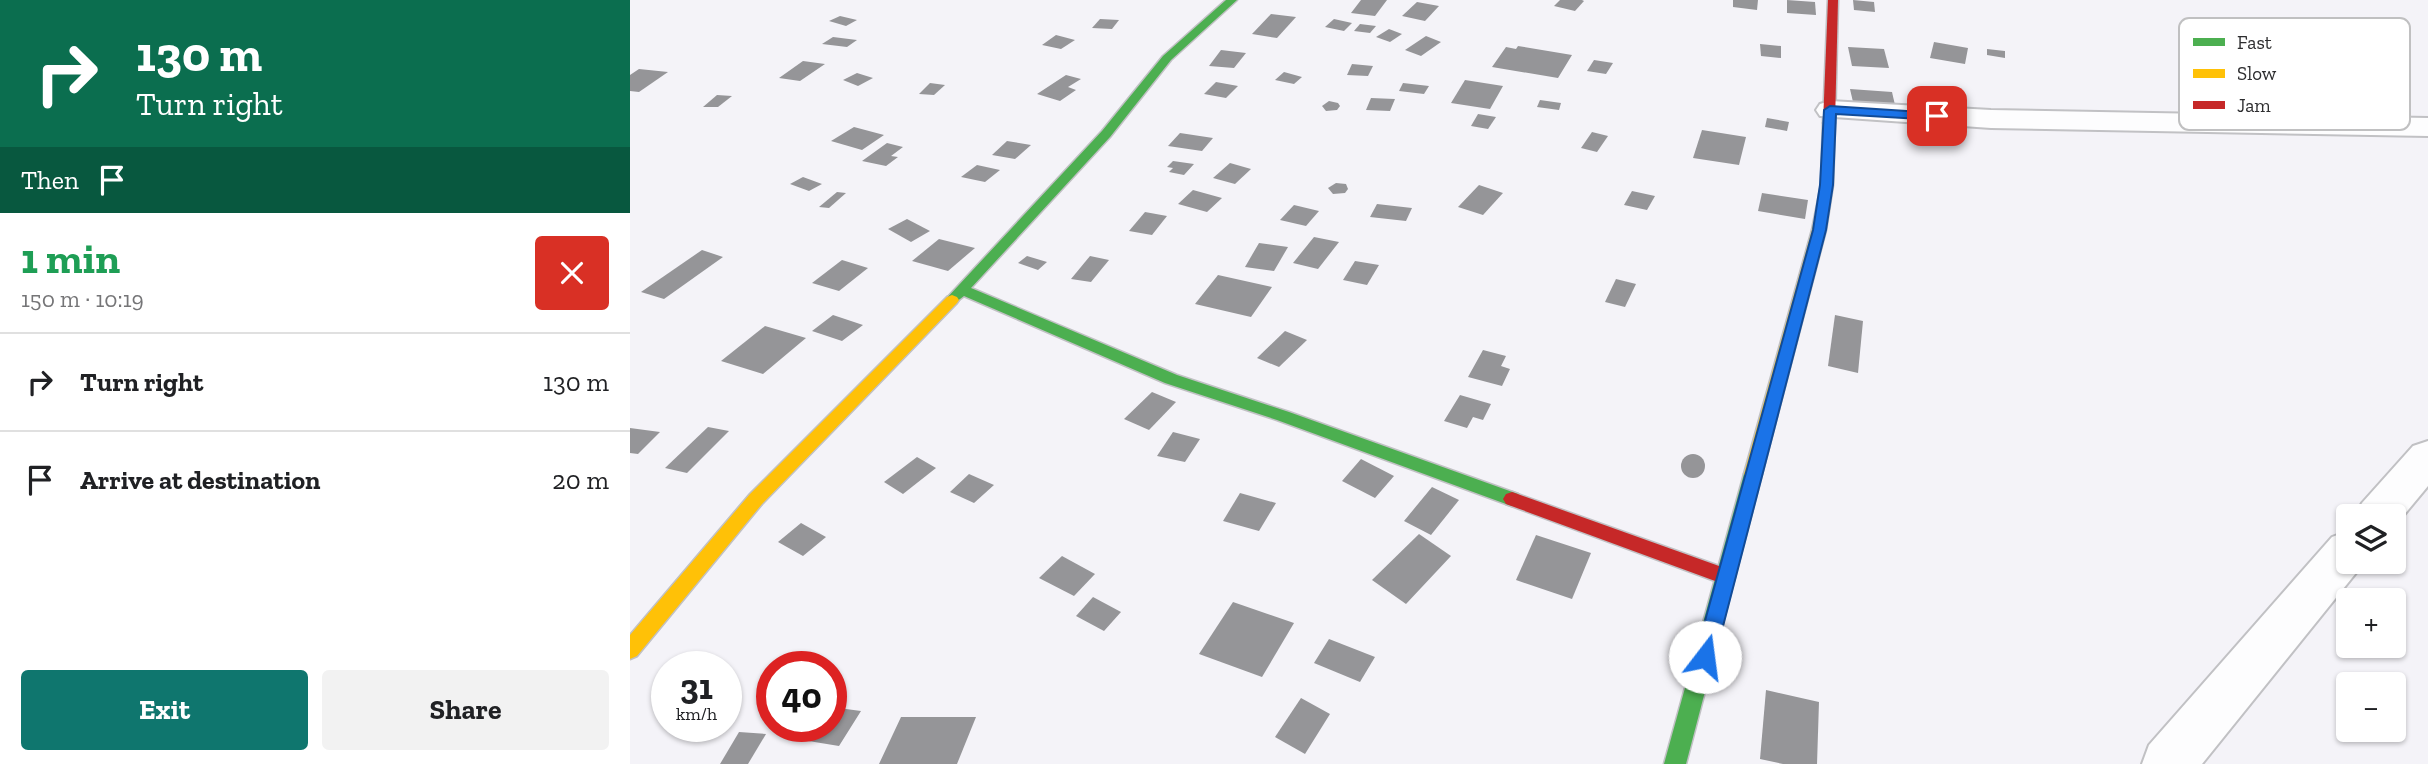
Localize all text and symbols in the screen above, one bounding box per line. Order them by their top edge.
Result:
legend [2179,18,2410,130]
text: 130 m [136,25,262,84]
icon: right [21,28,112,119]
text: Fast [2237,31,2272,54]
text: Slow [2237,62,2277,85]
text: Turn right [136,85,283,123]
pin [1907,86,1967,146]
text: Jam [2237,94,2271,117]
icon: arrive [1918,97,1956,135]
icon: arrive [93,161,131,199]
text: Then [21,164,79,196]
text: 1 min [21,233,120,284]
button: close [535,236,609,310]
text: 150 m · 10:19 [21,285,144,313]
icon: right [21,363,59,401]
text: Turn right [80,366,203,398]
text: 130 m [543,366,609,398]
icon: arrive [21,461,59,499]
text: Arrive at destination [80,464,320,496]
text: 20 m [552,464,609,496]
map controls [2336,504,2406,742]
button: layers [2336,504,2406,574]
button: + [2336,588,2406,658]
position arrow [1668,620,1742,694]
speed limit sign: 40 [756,651,847,742]
text: 31 [680,666,713,708]
button: Exit [21,670,308,750]
button: Share [322,670,609,750]
button: − [2336,672,2406,742]
text: km/h [676,703,717,725]

